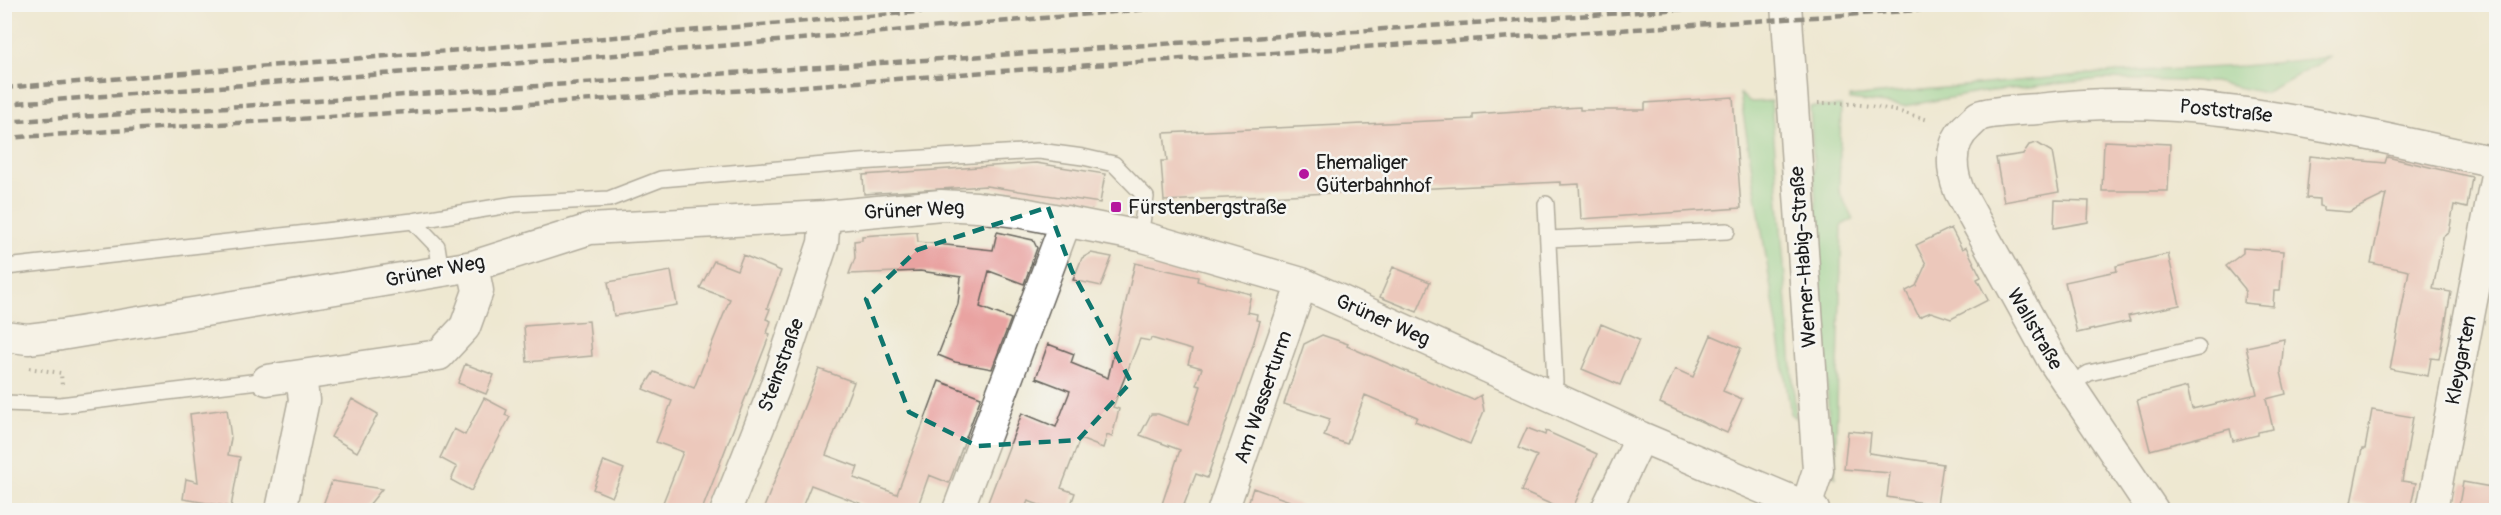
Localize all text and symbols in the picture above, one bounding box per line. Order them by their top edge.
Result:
street label: Poststraße [2178,94,2274,128]
place label: Ehemaliger Güterbahnhof [1316,150,1433,198]
street label: Werner-Habig-Straße [1784,165,1822,349]
marker: Ehemaliger Güterbahnhof [1297,167,1311,181]
street label: Grüner Weg [863,195,965,225]
place label: Fürstenbergstraße [1128,195,1287,220]
marker: Fürstenbergstraße [1109,200,1123,214]
street label: Grüner Weg [383,249,487,293]
street label: Wallstraße [2002,284,2068,374]
street label: Grüner Weg [1332,288,1434,352]
street label: Kleygarten [2440,313,2482,407]
street label: Steinstraße [752,315,810,415]
street label: Am Wasserturm [1229,327,1297,467]

